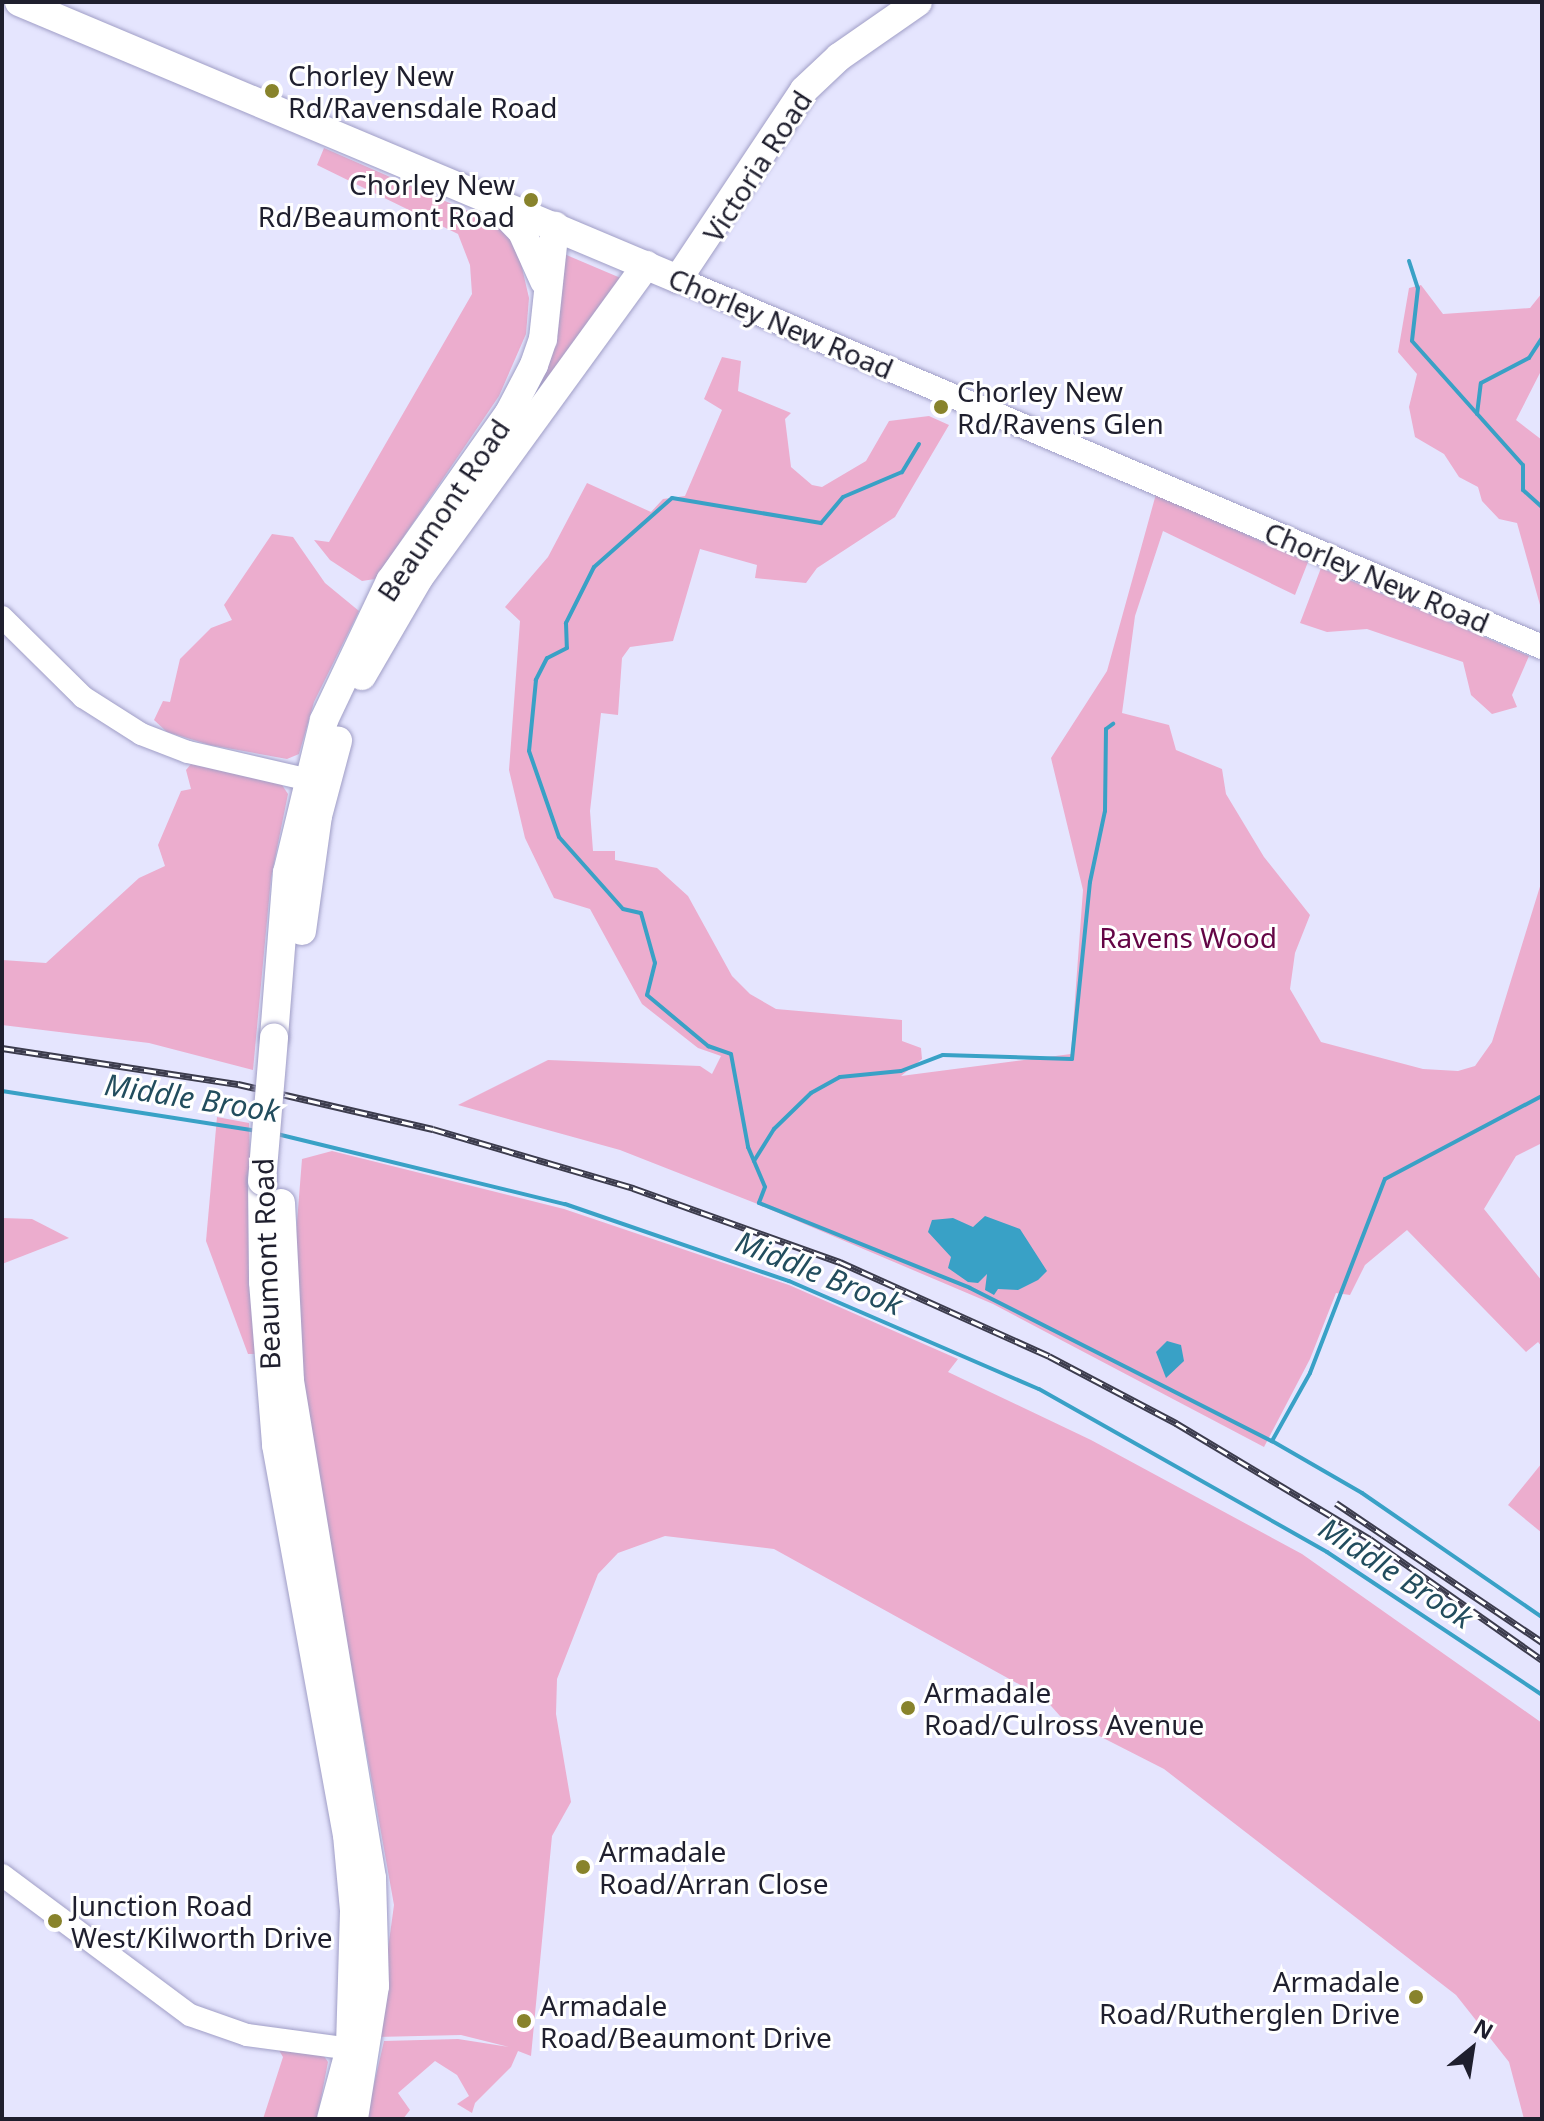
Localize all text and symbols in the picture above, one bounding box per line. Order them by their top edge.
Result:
place label: Chorley New Rd/Ravensdale Road [288,58,557,124]
marker: Chorley New Rd/Ravensdale Road [263,82,281,100]
street label: Victoria Road [696,84,818,248]
place label: Chorley New Rd/Beaumont Road [258,167,515,233]
marker: Chorley New Rd/Beaumont Road [522,191,540,209]
street label: Chorley New Road [664,261,898,385]
place label: Chorley New Rd/Ravens Glen [957,374,1164,440]
marker: Chorley New Rd/Ravens Glen [932,398,950,416]
street label: Beaumont Road [370,413,516,607]
street label: Chorley New Road [1260,515,1494,639]
park label: Ravens Wood [1099,920,1277,954]
water label: Middle Brook [102,1066,282,1130]
street label: Beaumont Road [246,1157,286,1371]
water label: Middle Brook [731,1223,907,1323]
water label: Middle Brook [1312,1510,1480,1636]
place label: Armadale Road/Culross Avenue [924,1675,1204,1741]
marker: Armadale Road/Culross Avenue [899,1699,917,1717]
place label: Armadale Road/Arran Close [599,1834,829,1900]
marker: Armadale Road/Arran Close [574,1858,592,1876]
place label: Junction Road West/Kilworth Drive [71,1888,332,1954]
marker: Junction Road West/Kilworth Drive [46,1912,64,1930]
place label: Armadale Road/Rutherglen Drive [1099,1964,1400,2030]
place label: Armadale Road/Beaumont Drive [540,1988,832,2054]
marker: Armadale Road/Rutherglen Drive [1407,1988,1425,2006]
north arrow [1432,2009,1512,2089]
text: N [1469,2011,1499,2046]
marker: Armadale Road/Beaumont Drive [515,2012,533,2030]

